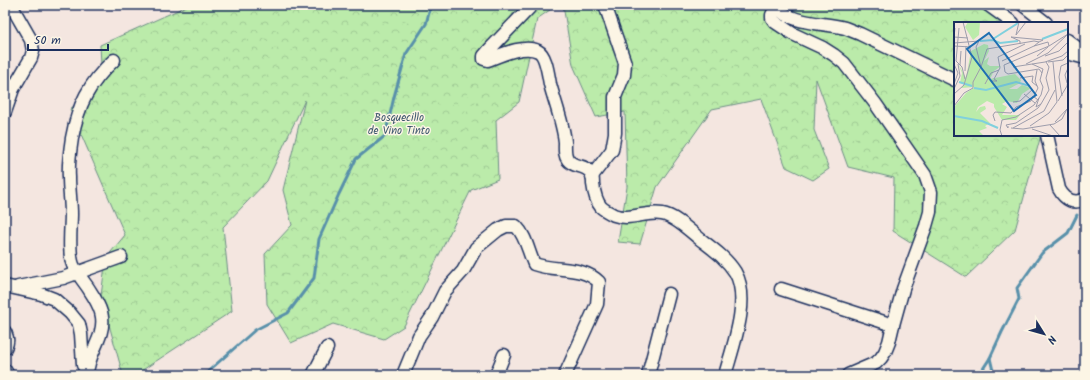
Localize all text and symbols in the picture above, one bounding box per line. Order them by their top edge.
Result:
inset map [954,22,1068,136]
scale bar [28,26,108,52]
text: 50 m [34,31,61,50]
park label: Bosquecillo de Vino Tinto [368,109,430,140]
north arrow [1024,314,1064,354]
text: N [1042,331,1060,348]

